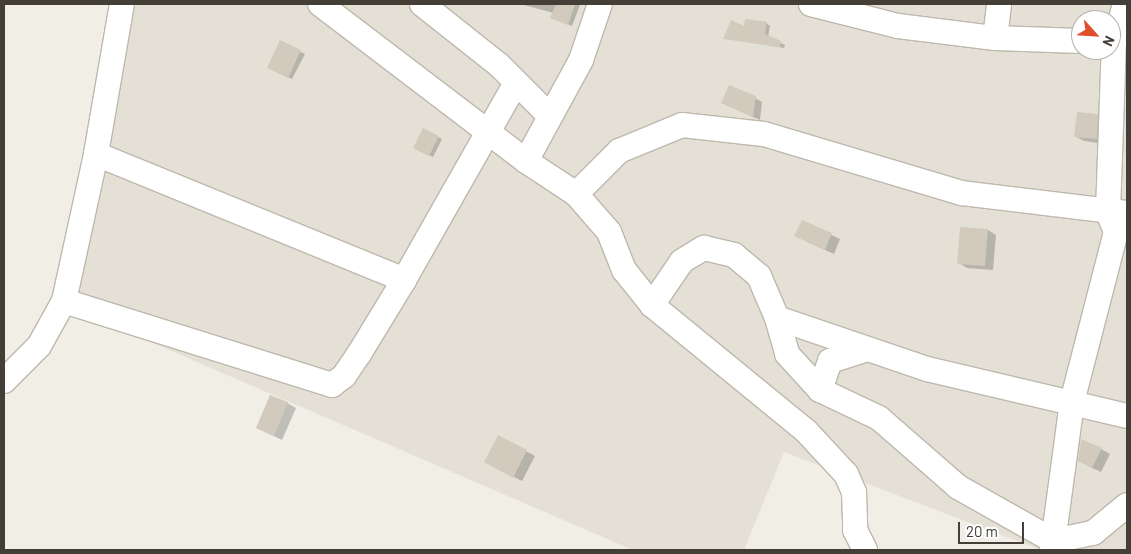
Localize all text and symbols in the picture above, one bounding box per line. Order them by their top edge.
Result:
north arrow [1071,10,1121,60]
text: N [1099,33,1119,49]
scale bar [961,512,1027,544]
text: 20 m [966,522,998,540]

